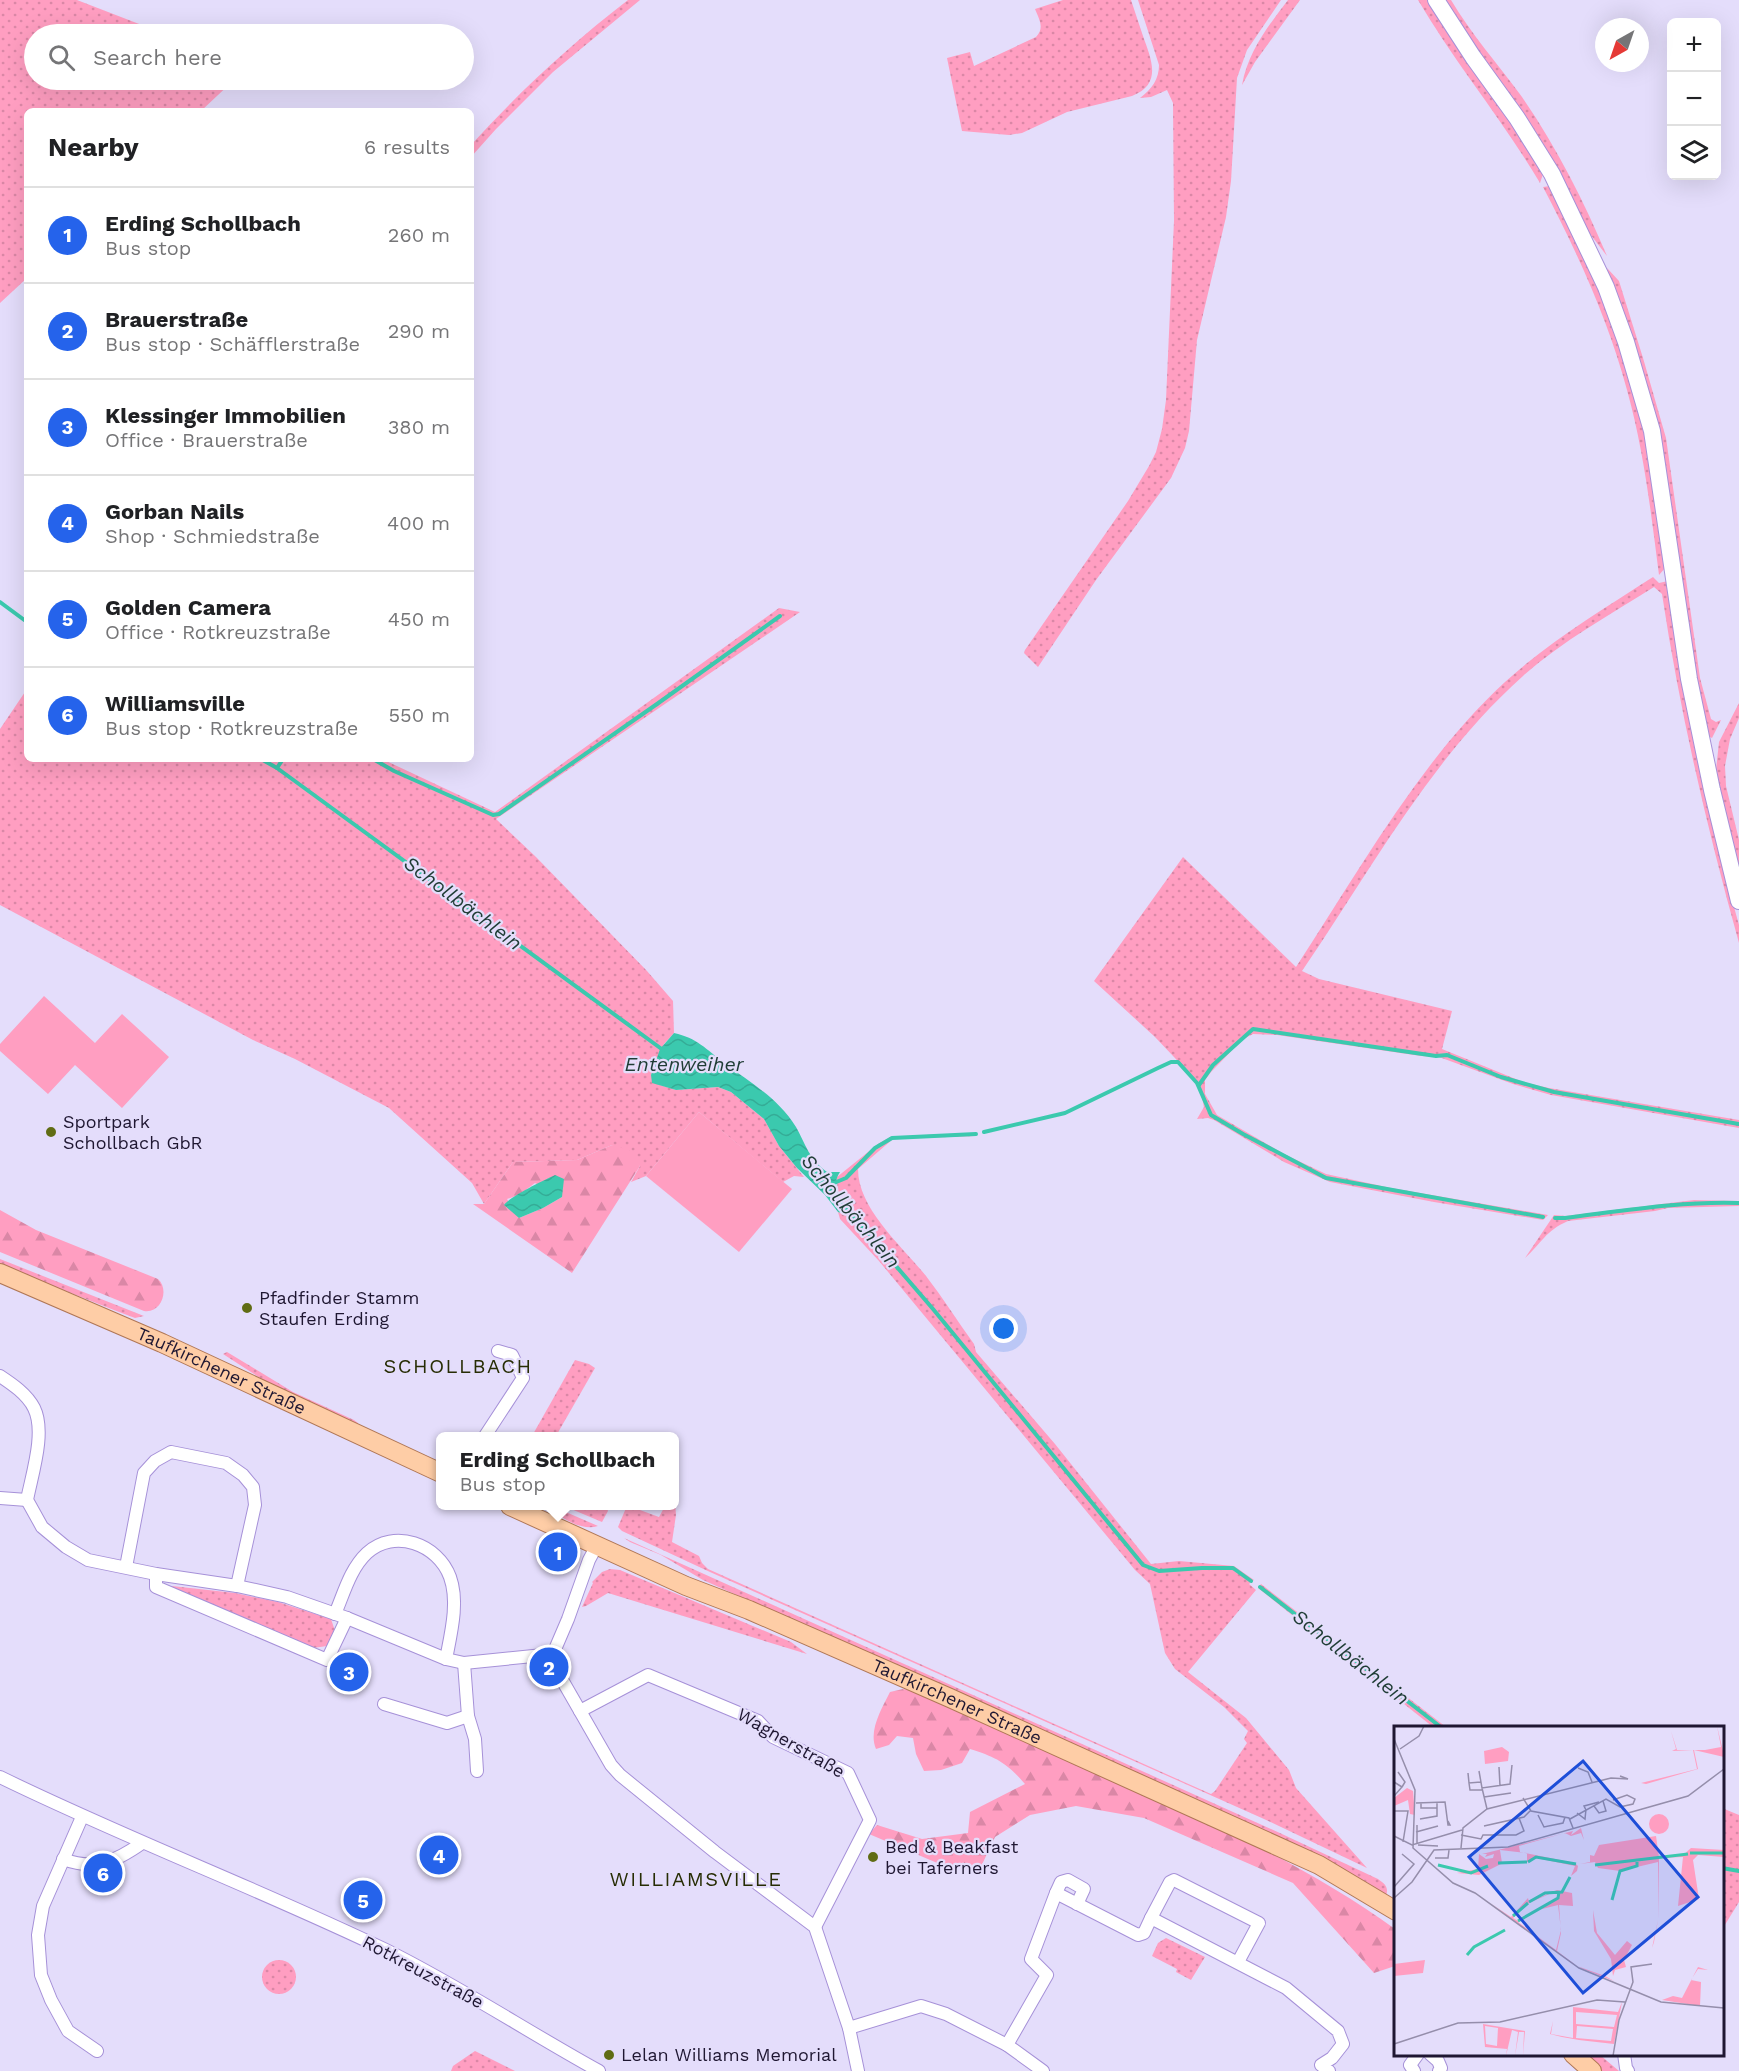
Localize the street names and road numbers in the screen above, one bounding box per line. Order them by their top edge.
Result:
street label: Taufkirchener Straße [134,1322,309,1419]
street label: Taufkirchener Straße [869,1654,1045,1748]
street label: Wagnerstraße [734,1703,849,1782]
street label: Rotkreuzstraße [359,1931,487,2012]

